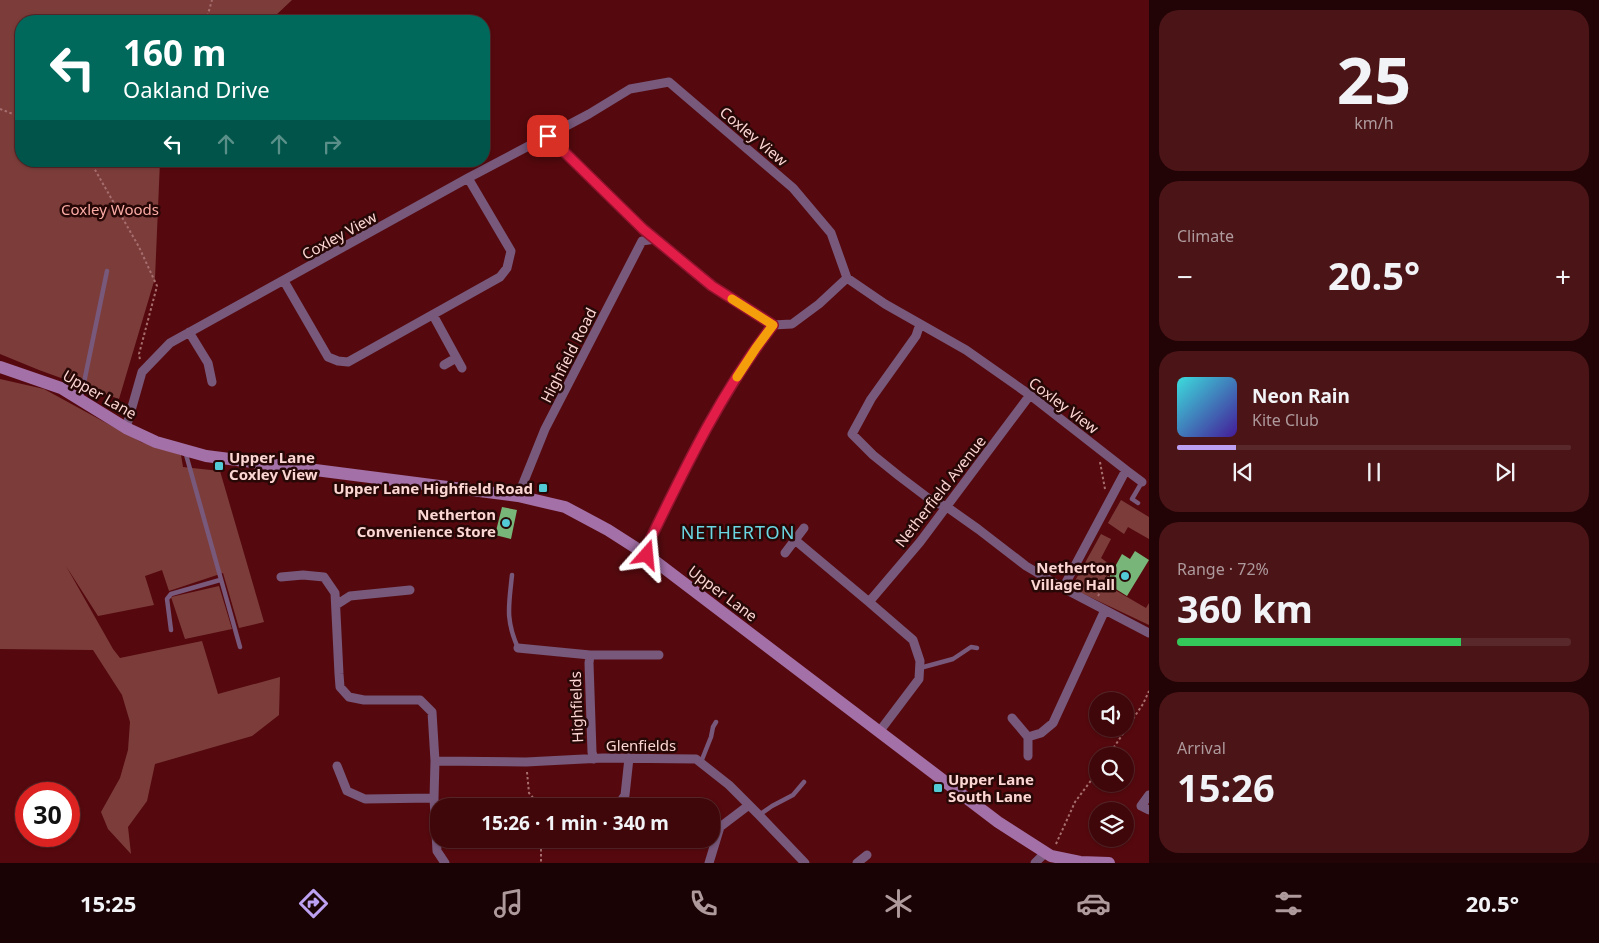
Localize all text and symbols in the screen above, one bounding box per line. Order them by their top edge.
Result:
text: 160 m [123,29,226,76]
icon: left [40,35,105,100]
text: 25 [1337,35,1411,123]
text: Oakland Drive [123,74,270,104]
street label: Coxley View [716,102,792,170]
text: km/h [1354,112,1394,134]
pin [527,115,569,157]
icon: arrive [534,122,562,150]
icon: left [159,130,187,158]
icon: ahead [212,130,240,158]
icon: ahead [265,130,293,158]
icon: right [318,130,346,158]
park label: Coxley Woods [61,199,159,219]
street label: Coxley View [298,206,380,264]
text: Climate [1177,225,1234,247]
text: 20.5° [1328,249,1420,301]
text: − [1177,257,1193,295]
text: + [1555,257,1571,295]
street label: Highfield Road [535,304,601,406]
street label: Upper Lane [59,365,141,423]
street label: Coxley View [1025,372,1103,438]
text: Neon Rain [1252,383,1350,409]
text: Kite Club [1252,409,1319,431]
street label: Netherfield Avenue [890,431,990,551]
place label: Upper Lane Coxley View [229,447,318,484]
icon: previous [1229,458,1257,486]
icon: pause [1360,458,1388,486]
icon: next [1491,458,1519,486]
marker: Upper Lane Coxley View [213,460,225,472]
place label: Upper Lane Highfield Road [333,478,533,498]
marker: Upper Lane Highfield Road [537,482,549,494]
place label: Netherton Convenience Store [357,504,496,541]
marker: Netherton Convenience Store [500,517,512,529]
district label: NETHERTON [681,520,795,544]
position arrow [620,528,672,580]
place label: Netherton Village Hall [1031,557,1115,594]
text: Range · 72% [1177,558,1269,580]
street label: Upper Lane [684,560,762,626]
marker: Netherton Village Hall [1119,570,1131,582]
text: 360 km [1177,582,1313,634]
street label: Highfields [565,671,587,743]
map controls [1089,692,1134,847]
button: sound [1089,692,1134,737]
street label: Glenfields [606,735,676,755]
text: Arrival [1177,737,1226,759]
button: search [1089,747,1134,792]
text: 15:26 [1177,761,1275,813]
place label: Upper Lane South Lane [948,769,1034,806]
speed limit sign: 30 [15,782,80,847]
marker: Upper Lane South Lane [932,782,944,794]
button: layers [1089,802,1134,847]
text: 15:26 · 1 min · 340 m [481,810,669,836]
icon: directions [296,886,331,921]
icon: music [491,886,526,921]
icon: phone [686,886,721,921]
icon: climate [881,886,916,921]
icon: car [1076,886,1111,921]
icon: filters [1271,886,1306,921]
text: 15:25 [80,888,136,918]
text: 20.5° [1466,888,1519,918]

